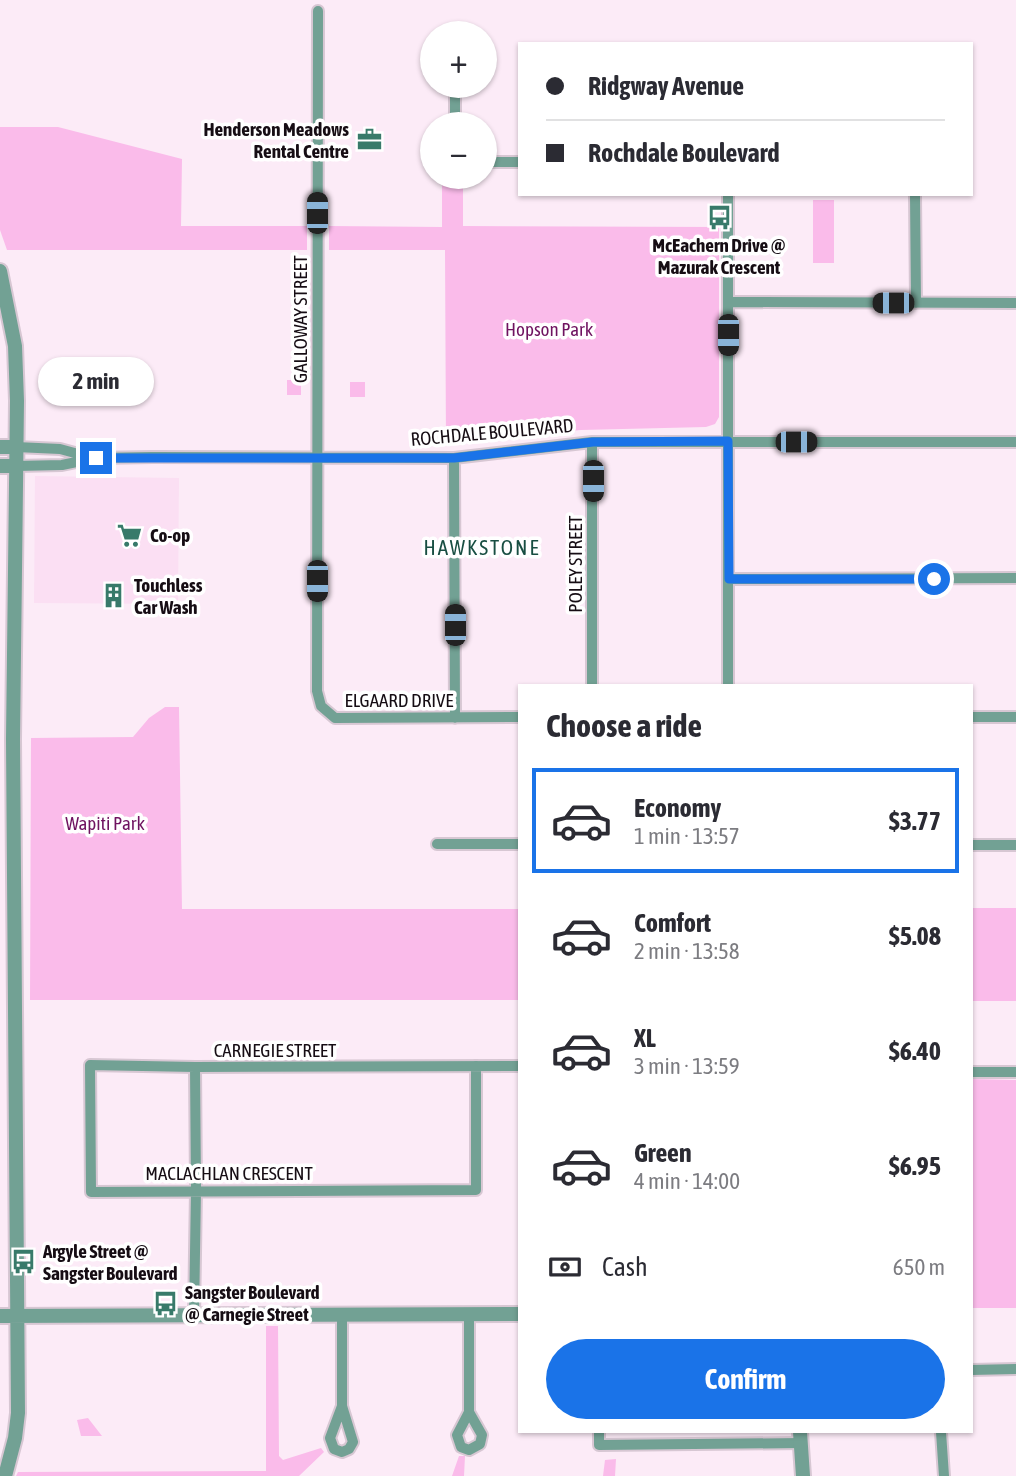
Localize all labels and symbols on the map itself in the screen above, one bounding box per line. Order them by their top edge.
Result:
place label: Henderson Meadows Rental Centre [203,118,349,162]
office icon: Henderson Meadows Rental Centre [355,126,383,154]
car [307,192,328,234]
bus stop icon: McEachern Drive @ Mazurak Crescent [705,203,733,231]
place label: McEachern Drive @ Mazurak Crescent [652,234,786,278]
street label: GALLOWAY STREET [289,254,311,383]
car [873,293,915,314]
car [718,314,739,356]
park label: Hopson Park [505,318,594,340]
callout: 2 min [38,356,154,406]
street label: ROCHDALE BOULEVARD [410,414,574,450]
car [776,432,818,453]
route end [80,442,112,474]
car [583,460,604,502]
street label: POLEY STREET [564,515,586,613]
supermarket icon: Co-op [116,521,144,549]
place label: Co-op [150,524,190,546]
district label: HAWKSTONE [424,535,540,559]
car [307,560,328,602]
route start [918,563,950,595]
place label: Touchless Car Wash [134,574,203,618]
building icon: Touchless Car Wash [100,582,128,610]
car [445,604,466,646]
street label: ELGAARD DRIVE [345,689,453,711]
park label: Wapiti Park [65,812,145,834]
street label: CARNEGIE STREET [214,1039,337,1061]
street label: MACLACHLAN CRESCENT [145,1162,313,1184]
place label: Argyle Street @ Sangster Boulevard [42,1240,178,1284]
bus stop icon: Argyle Street @ Sangster Boulevard [9,1248,37,1276]
place label: Sangster Boulevard @ Carnegie Street [185,1281,320,1325]
bus stop icon: Sangster Boulevard @ Carnegie Street [151,1289,179,1317]

